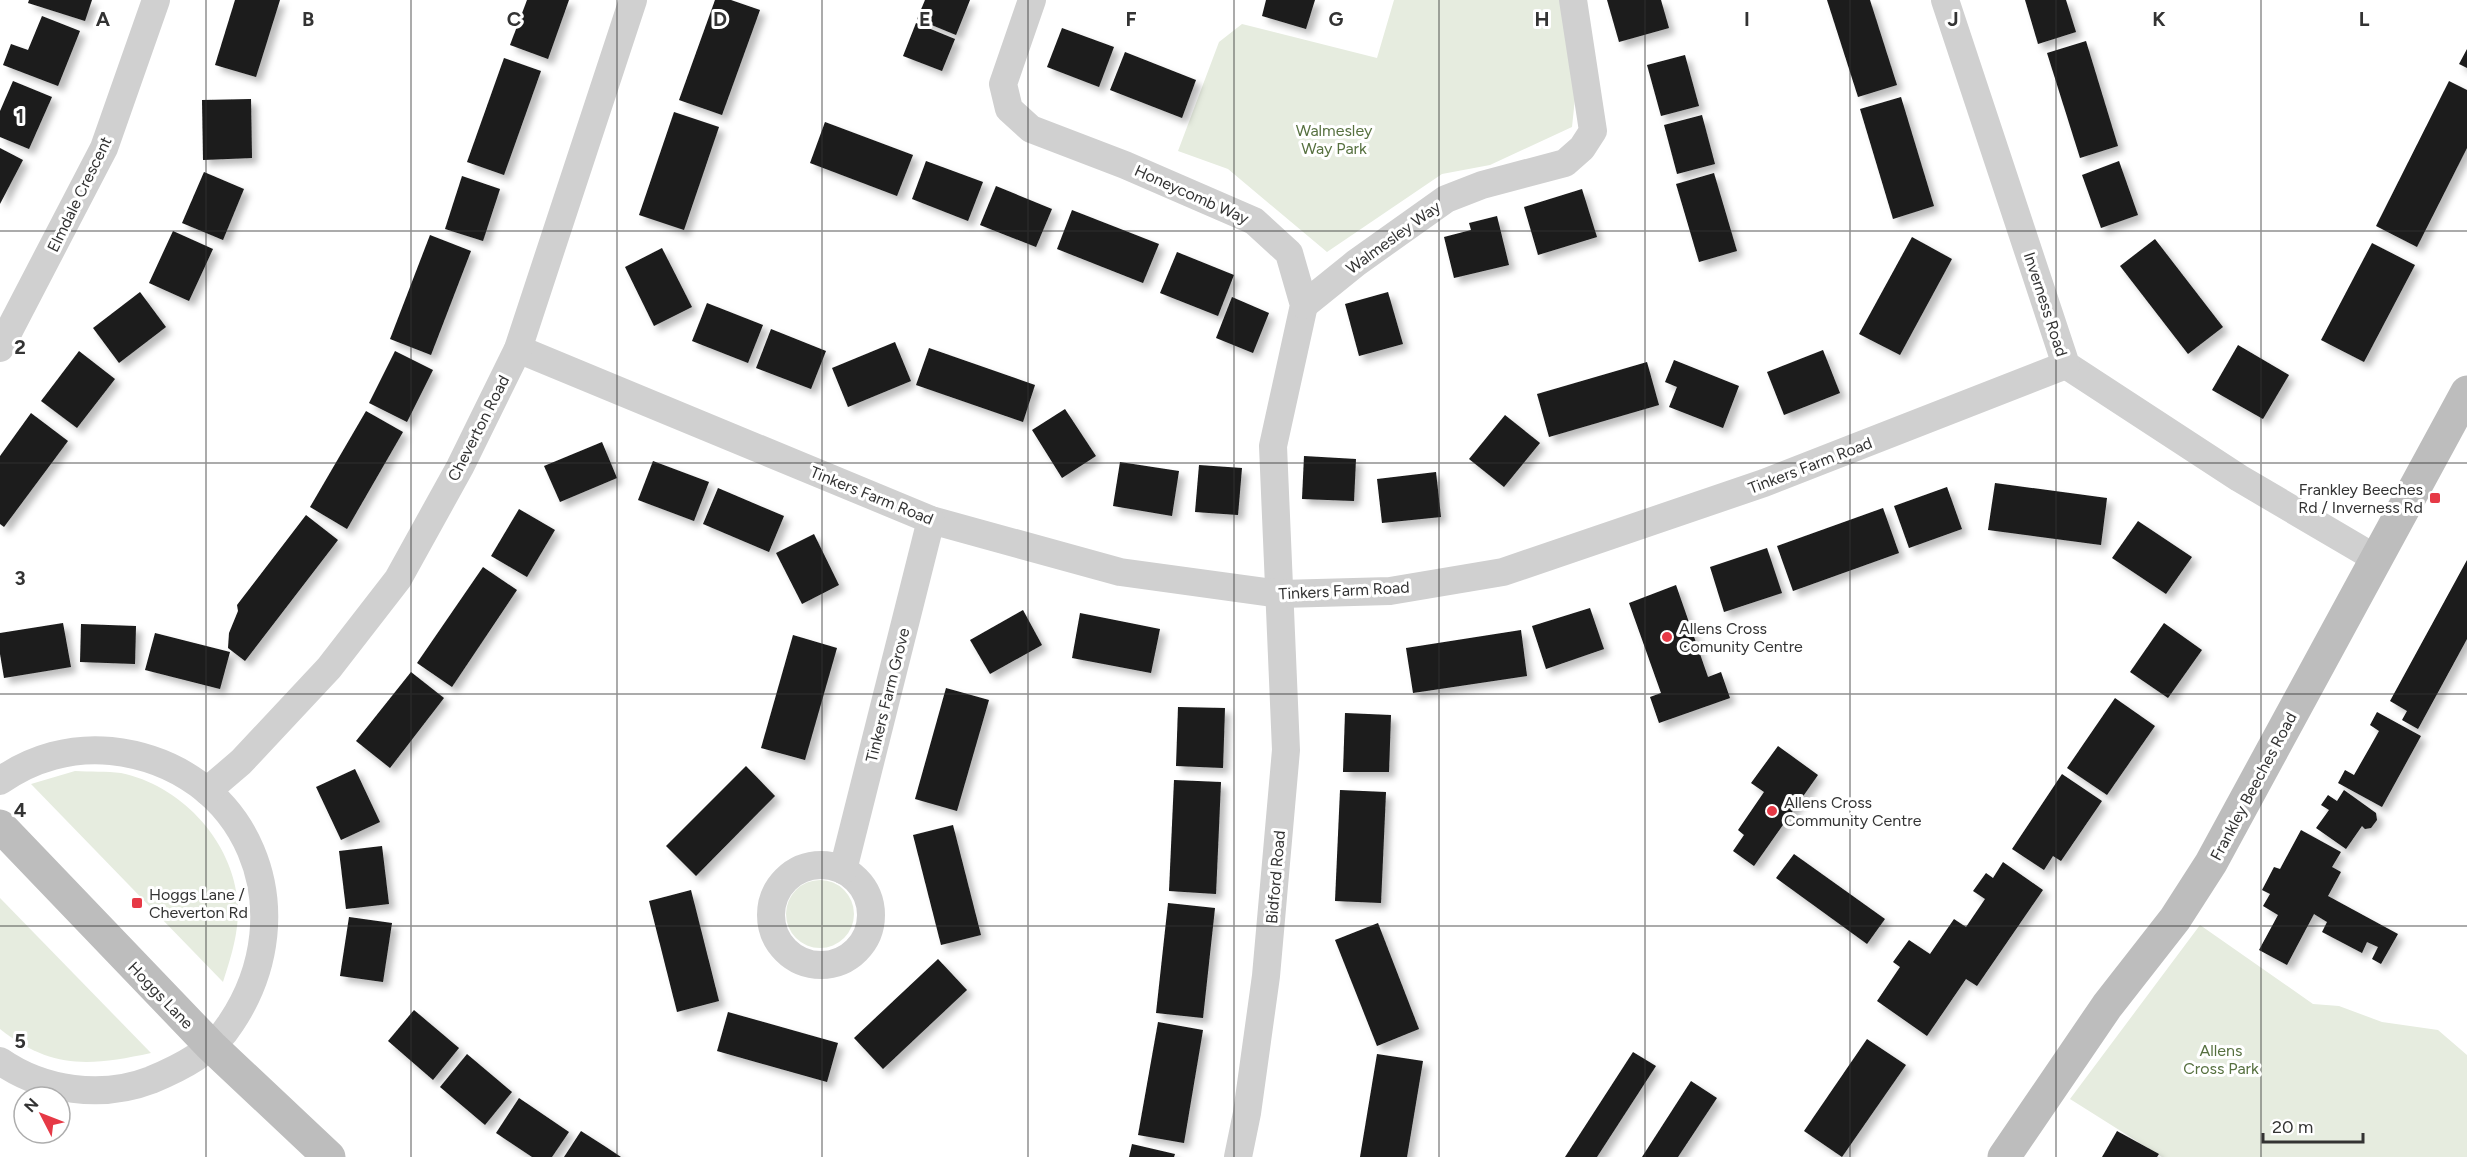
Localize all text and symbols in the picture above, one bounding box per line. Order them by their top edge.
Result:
text: A [96,7,111,31]
text: B [302,7,314,31]
text: C [507,7,521,31]
text: D [713,7,727,31]
text: E [919,7,931,31]
text: F [1125,7,1137,31]
text: G [1329,7,1344,31]
text: H [1535,7,1550,31]
text: I [1744,7,1750,31]
text: J [1947,7,1959,31]
text: K [2152,7,2166,31]
text: L [2359,7,2370,31]
text: 1 [16,104,24,128]
park label: Walmesley Way Park [1296,121,1373,158]
street label: Elmdale Crescent [43,133,116,255]
street label: Honeycomb Way [1132,161,1252,228]
street label: Walmesley Way [1342,197,1445,278]
street label: Inverness Road [2020,249,2071,359]
text: 2 [14,335,26,359]
street label: Cheverton Road [444,372,513,484]
street label: Tinkers Farm Road [1746,433,1875,498]
street label: Tinkers Farm Road [807,462,936,529]
place label: Frankley Beeches Rd / Inverness Rd [2298,480,2423,517]
marker: Frankley Beeches Rd / Inverness Rd [2428,491,2442,505]
text: 3 [14,566,26,590]
street label: Tinkers Farm Road [1278,578,1410,603]
place label: Allens Cross Comunity Centre [1679,619,1803,656]
street label: Tinkers Farm Grove [862,626,913,764]
marker: Allens Cross Comunity Centre [1660,630,1674,644]
street label: Frankley Beeches Road [2206,709,2301,864]
place label: Allens Cross Community Centre [1784,793,1922,830]
text: 4 [14,798,27,822]
marker: Allens Cross Community Centre [1765,804,1779,818]
street label: Bidford Road [1262,830,1289,924]
place label: Hoggs Lane / Cheverton Rd [149,885,248,922]
marker: Hoggs Lane / Cheverton Rd [130,896,144,910]
street label: Hoggs Lane [124,958,197,1033]
text: 5 [14,1029,26,1053]
park label: Allens Cross Park [2183,1041,2259,1078]
north arrow [12,1085,72,1145]
text: N [20,1094,42,1116]
scale bar [2263,1106,2364,1144]
text: 20 m [2272,1116,2313,1138]

